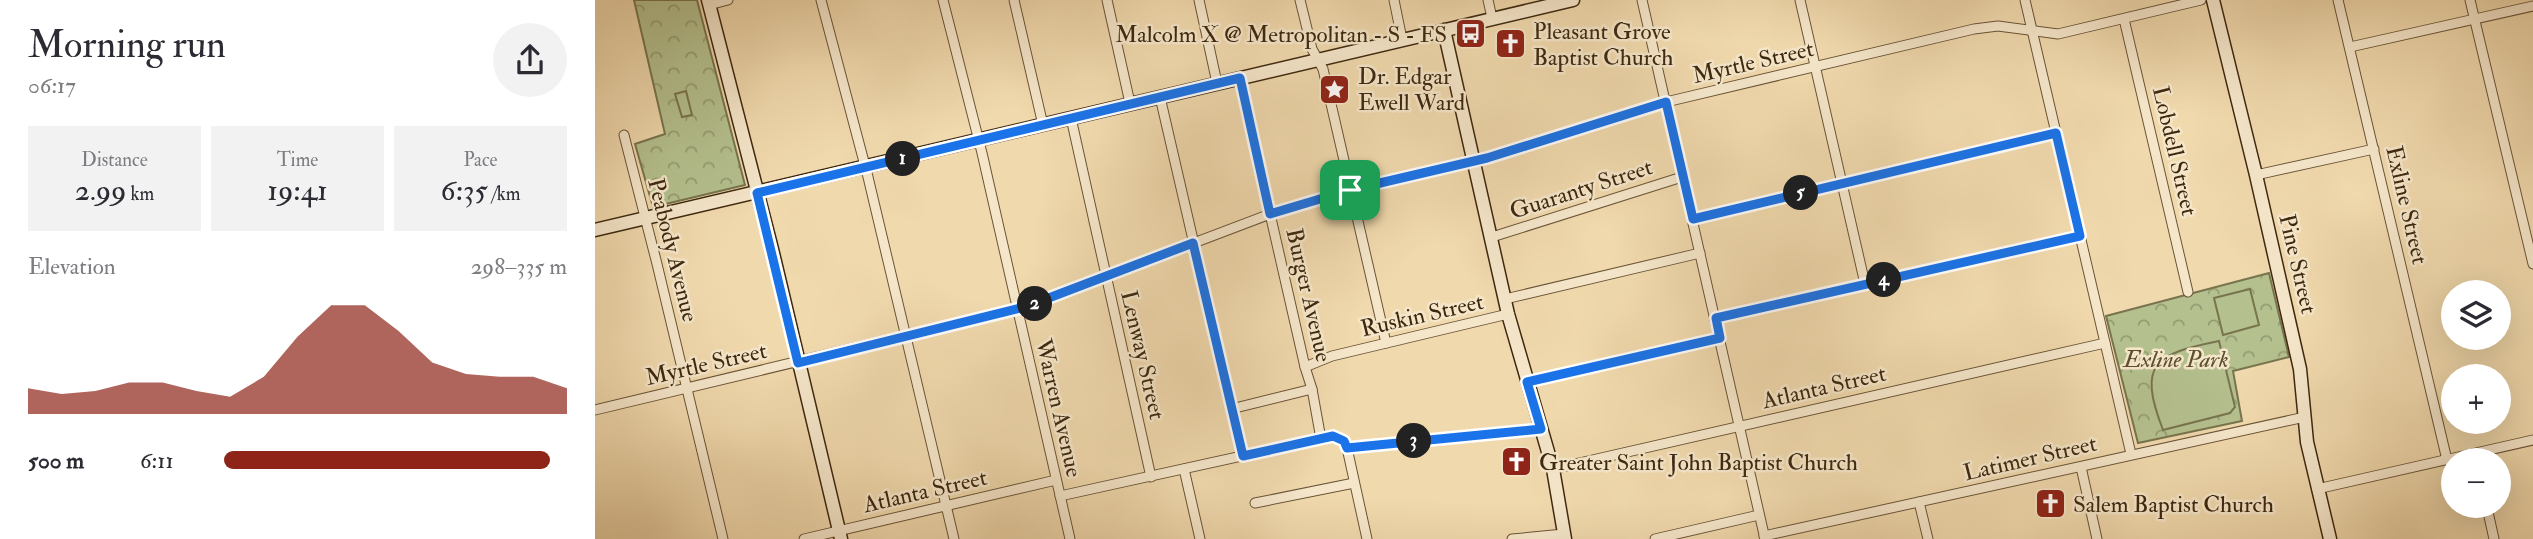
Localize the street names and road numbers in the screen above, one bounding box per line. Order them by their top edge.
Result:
street label: Myrtle Street [1690,34,1816,90]
street label: Lobdell Street [2146,83,2204,219]
street label: Exline Street [2379,143,2435,267]
street label: Guaranty Street [1506,152,1656,226]
street label: Peabody Avenue [641,175,705,325]
street label: Pine Street [2272,211,2324,317]
street label: Burger Avenue [1280,225,1339,365]
street label: Ruskin Street [1358,287,1486,343]
street label: Lenway Street [1114,288,1172,422]
street label: Warren Avenue [1029,335,1089,480]
street label: Myrtle Street [643,336,769,392]
street label: Atlanta Street [1758,359,1889,416]
street label: Latimer Street [1961,429,2099,487]
street label: Atlanta Street [859,463,990,520]

